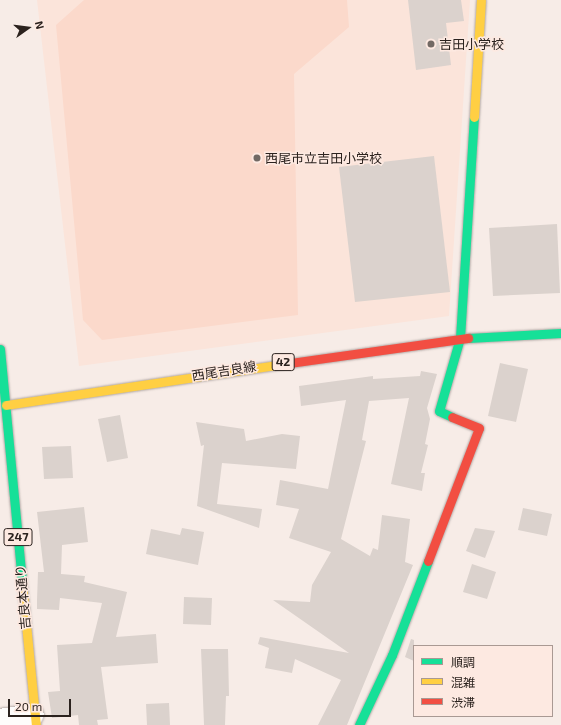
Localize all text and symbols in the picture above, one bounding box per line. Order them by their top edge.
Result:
north arrow [8,8,48,48]
text: N [33,20,47,30]
place label: 吉田小学校 [439,36,504,52]
marker: 吉田小学校 [426,39,436,49]
place label: 西尾市立吉田小学校 [265,150,382,166]
marker: 西尾市立吉田小学校 [252,153,262,163]
road number: 42 [271,352,295,372]
street label: 西尾吉良線 [191,358,257,384]
road number: 247 [3,527,33,547]
street label: 吉良本通り [12,564,34,630]
legend [413,645,553,717]
text: 順調 [451,655,475,669]
text: 混雑 [451,675,475,689]
scale bar [10,691,73,717]
text: 渋滞 [451,695,475,709]
text: 20 m [15,699,42,713]

